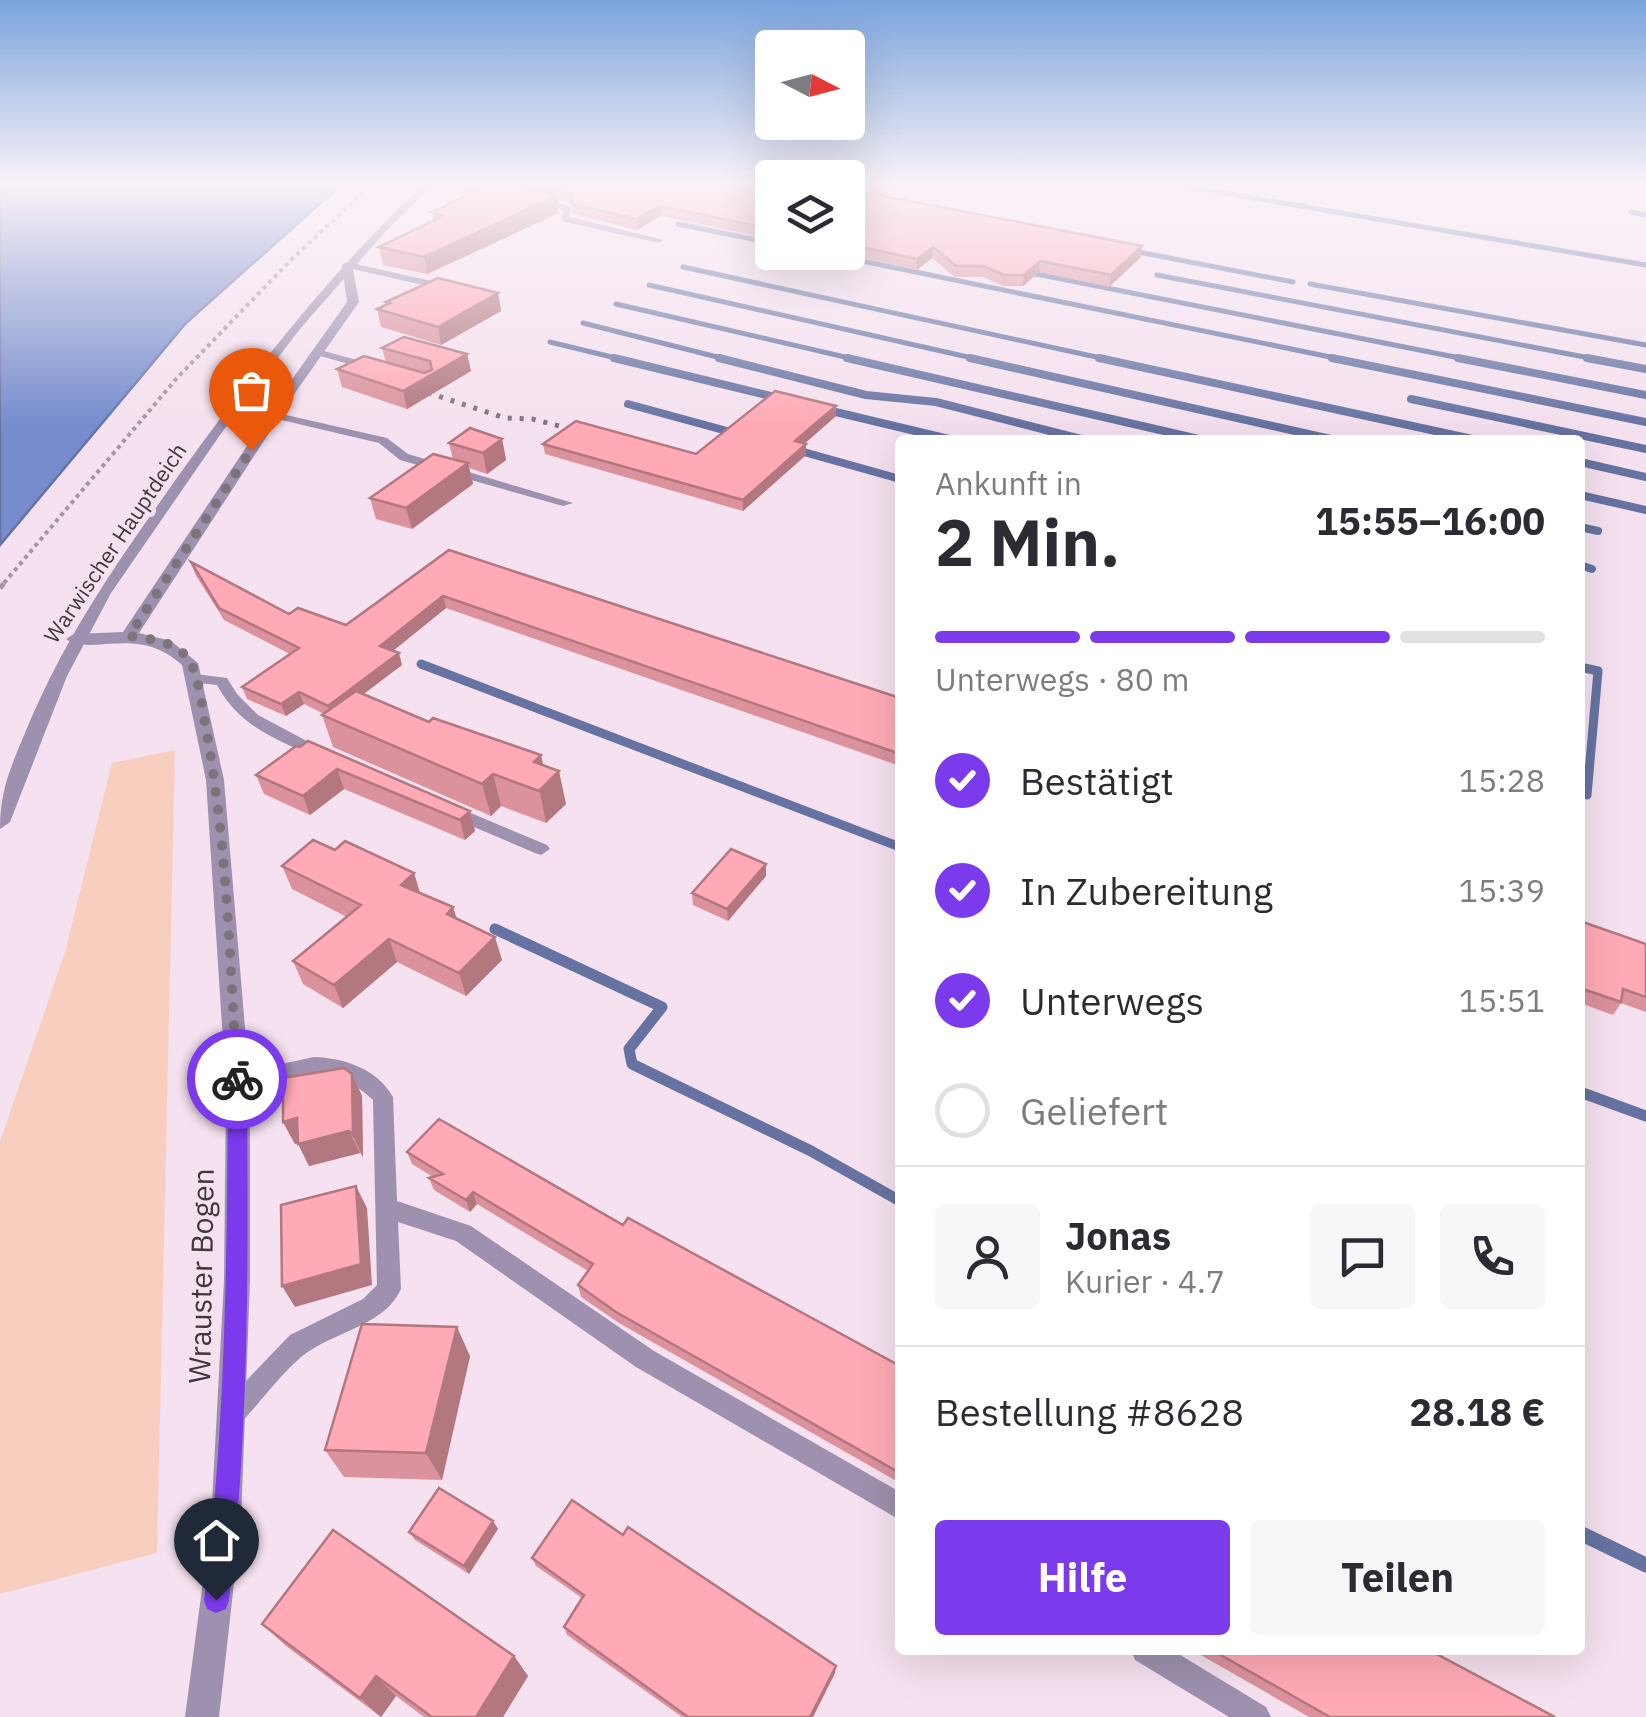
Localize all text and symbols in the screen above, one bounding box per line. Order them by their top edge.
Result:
north arrow [755,30,865,140]
map controls [755,30,865,270]
button: layers [755,160,865,270]
pin [209,348,294,451]
icon: bag [224,363,279,418]
street label: Warwischer Hauptdeich [37,437,192,648]
text: Ankunft in [935,462,1082,504]
text: 15:55–16:00 [1315,496,1545,545]
text: 2 Min. [935,499,1120,584]
text: Unterwegs · 80 m [935,658,1189,700]
icon: check [935,753,990,808]
text: Bestätigt [1020,756,1174,805]
text: 15:28 [1459,759,1545,801]
icon: check [935,863,990,918]
text: In Zubereitung [1020,866,1273,915]
text: 15:39 [1459,869,1545,911]
icon: check [935,973,990,1028]
text: Unterwegs [1020,976,1204,1025]
text: 15:51 [1459,979,1545,1021]
courier [187,1029,287,1129]
icon: bike [210,1052,265,1107]
text: Geliefert [1020,1086,1168,1135]
street label: Wrauster Bogen [179,1168,222,1384]
button: person [935,1204,1040,1309]
button: chat [1310,1204,1415,1309]
button: phone [1440,1204,1545,1309]
text: Jonas [1065,1211,1171,1260]
text: Kurier · 4.7 [1065,1260,1225,1302]
text: Bestellung #8628 [935,1387,1244,1436]
text: 28.18 € [1409,1387,1545,1436]
pin [174,1498,259,1601]
icon: home [189,1513,244,1568]
button: Hilfe [935,1520,1230,1635]
button: Teilen [1250,1520,1545,1635]

